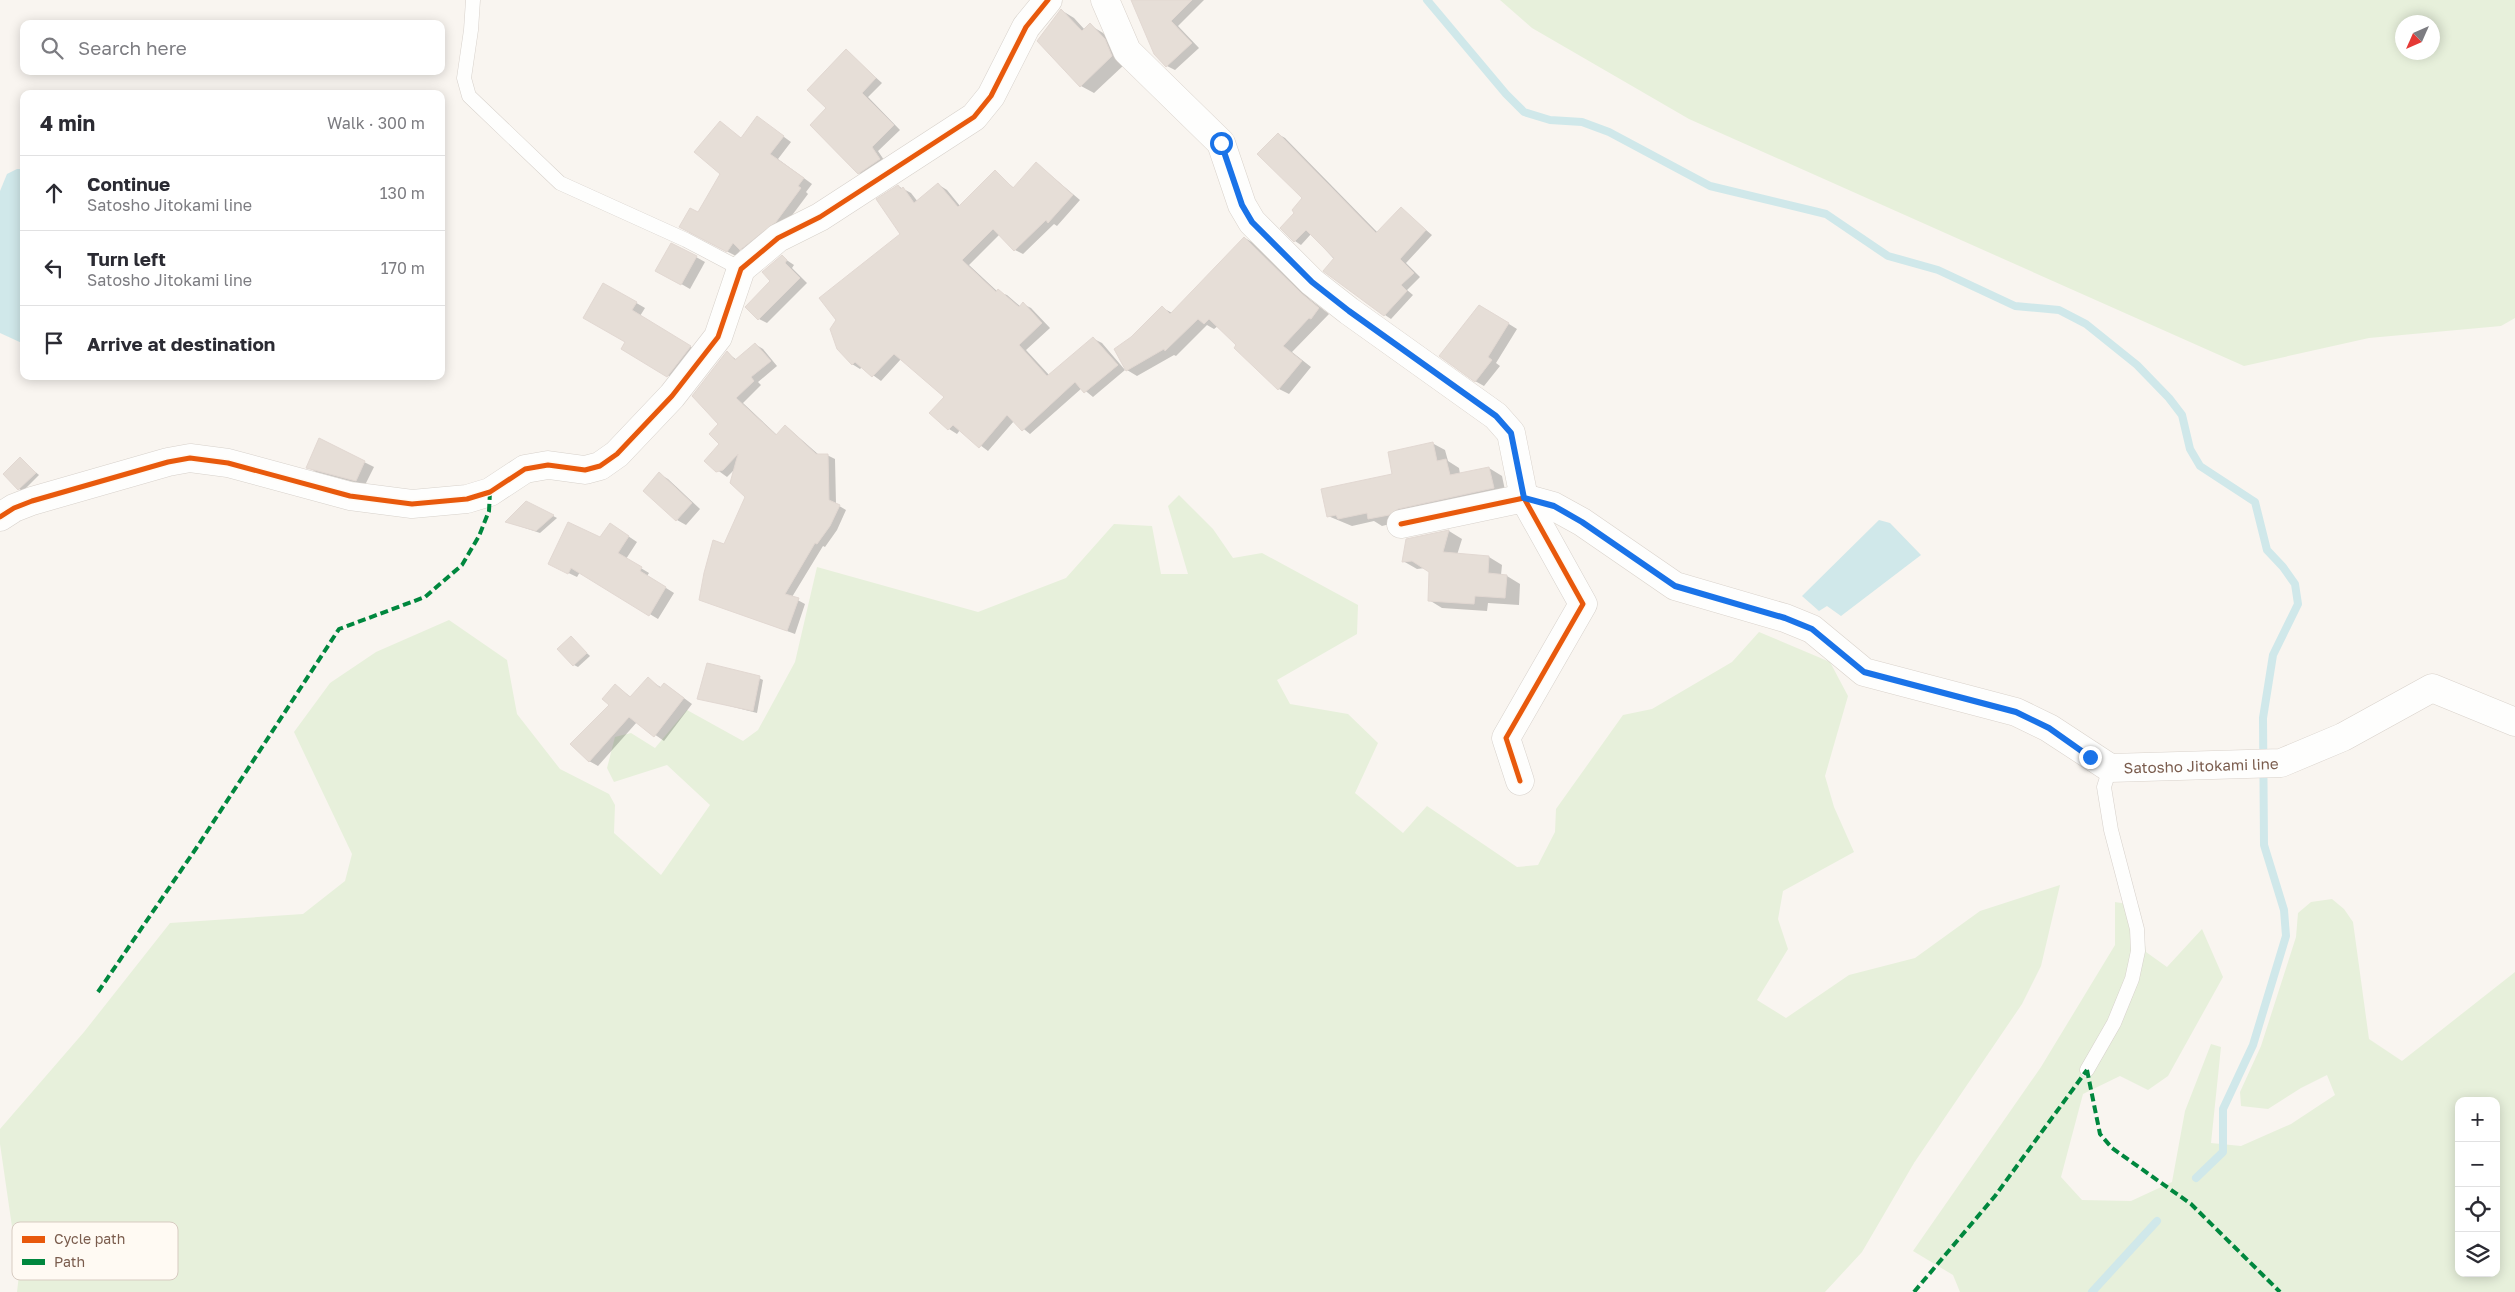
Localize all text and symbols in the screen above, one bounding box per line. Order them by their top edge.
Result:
north arrow [2395,15,2440,60]
search box [20,20,445,75]
icon: search [38,34,66,62]
text: Search here [78,36,187,59]
text: 4 min [40,110,95,136]
text: Walk · 300 m [327,113,425,133]
route start [1210,132,1233,155]
text: Continue [87,172,170,195]
icon: ahead [40,179,68,207]
text: 130 m [380,183,425,203]
text: Satosho Jitokami line [87,195,252,215]
text: Turn left [87,247,166,270]
icon: left [40,254,68,282]
text: 170 m [381,258,425,278]
text: Satosho Jitokami line [87,270,252,290]
icon: arrive [40,329,68,357]
text: Arrive at destination [87,332,275,355]
route end [2079,746,2102,769]
street label: Satosho Jitokami line [2123,754,2279,777]
map controls [2455,1097,2500,1277]
button: + [2455,1097,2500,1142]
button: − [2455,1142,2500,1187]
button: locate [2455,1187,2500,1232]
legend [12,1222,178,1280]
text: Cycle path [54,1230,125,1247]
button: layers [2455,1232,2500,1277]
text: Path [54,1253,85,1270]

